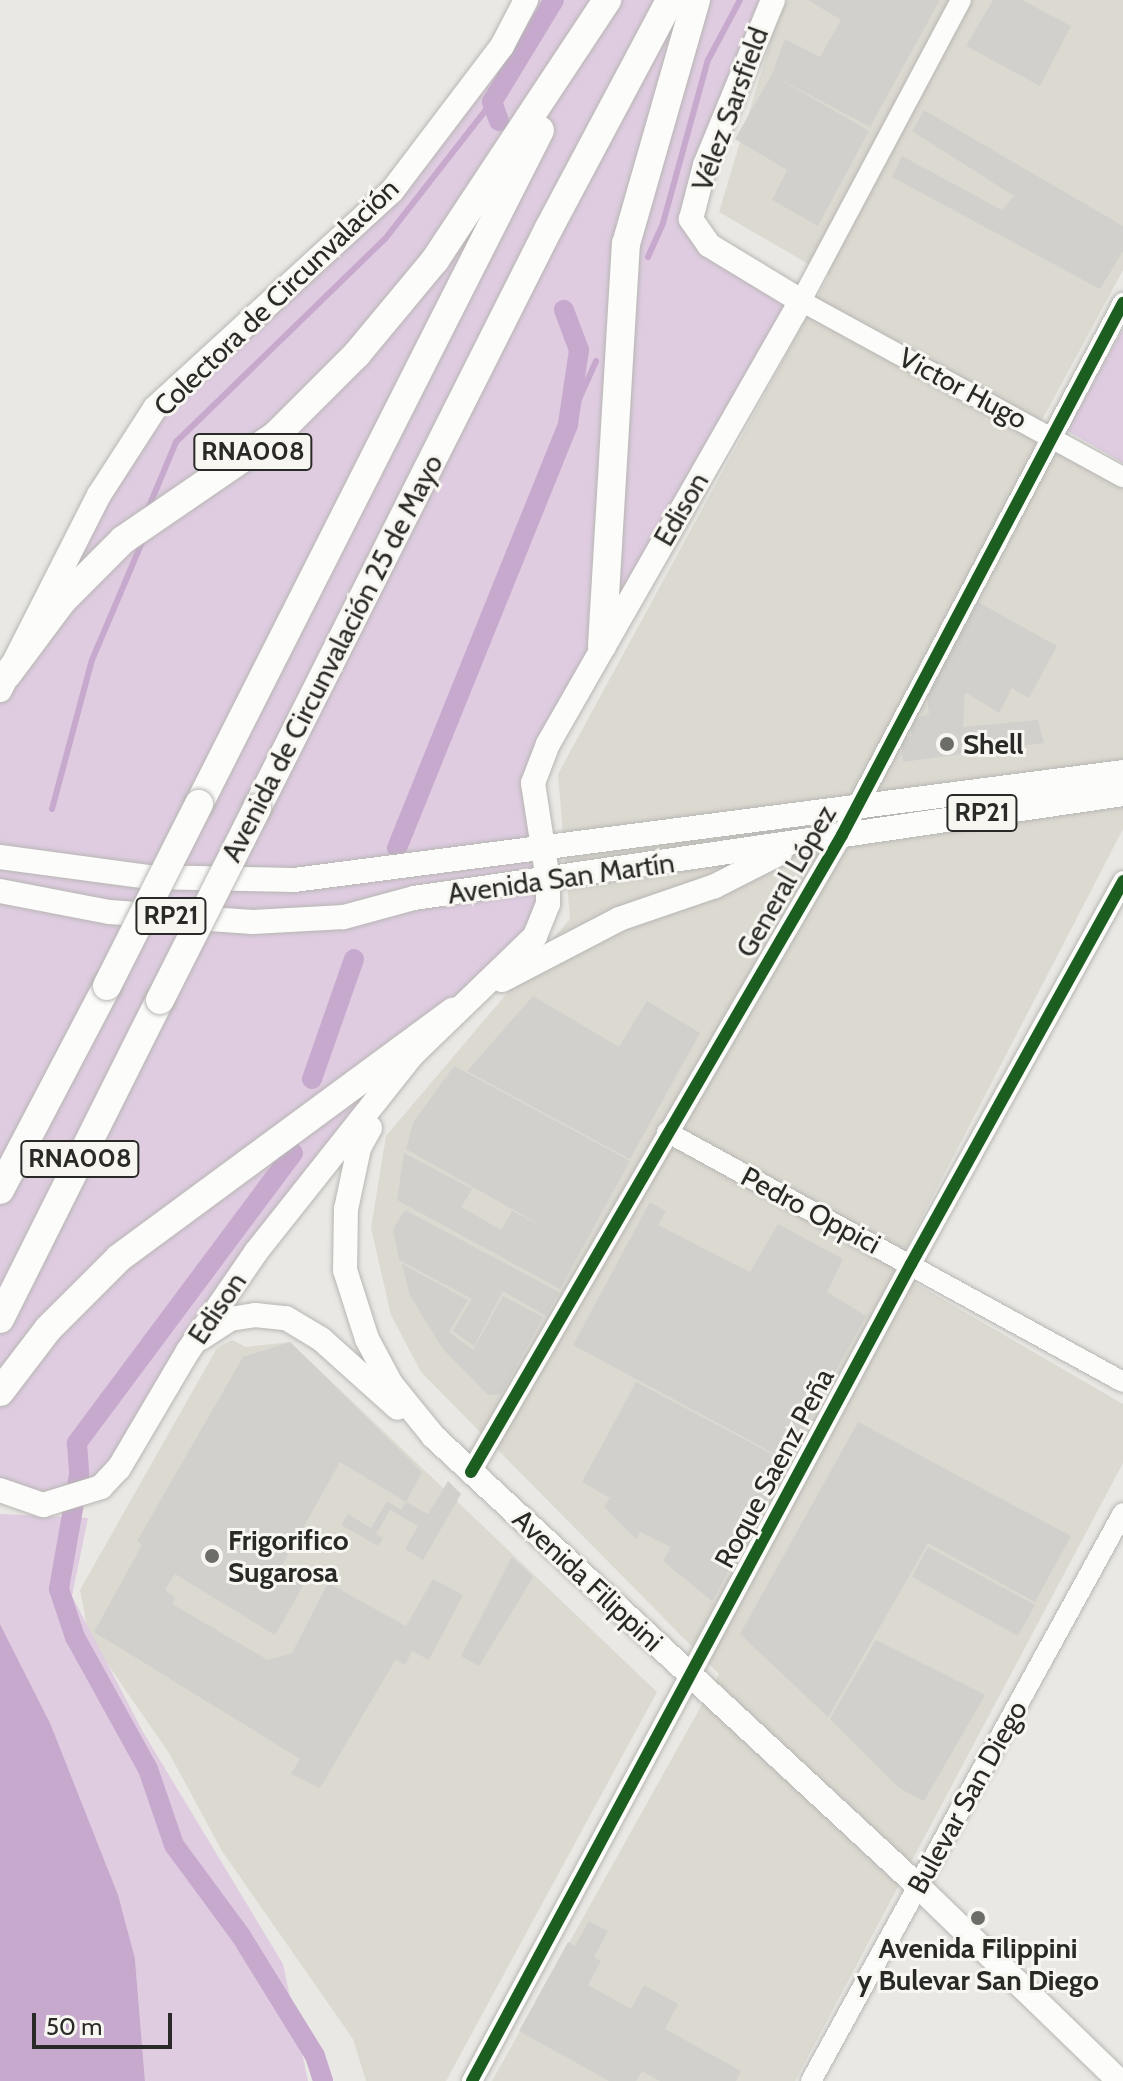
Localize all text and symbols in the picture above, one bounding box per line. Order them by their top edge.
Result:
street label: Vélez Sarsfield [685,23,775,195]
street label: Colectora de Circunvalación [147,171,405,423]
street label: Victor Hugo [893,340,1033,436]
road number: RNA008 [193,430,313,474]
street label: Avenida de Circunvalación 25 de Mayo [214,449,450,867]
street label: Edison [647,466,715,552]
place label: Shell [963,727,1024,761]
marker: Shell [938,735,956,753]
road number: RP21 [946,791,1018,835]
street label: General López [729,799,843,963]
street label: Avenida San Martín [445,845,677,911]
road number: RP21 [135,894,207,938]
road number: RNA008 [20,1137,140,1181]
street label: Pedro Oppici [736,1159,886,1261]
street label: Edison [181,1266,253,1350]
street label: Roque Saenz Peña [707,1363,841,1573]
street label: Avenida Filippini [506,1502,670,1658]
place label: Frigorifico Sugarosa [228,1523,349,1589]
marker: Frigorifico Sugarosa [203,1547,221,1565]
street label: Bulevar San Diego [900,1695,1034,1899]
marker: Avenida Filippini y Bulevar San Diego [969,1909,987,1927]
place label: Avenida Filippini y Bulevar San Diego [857,1931,1099,1997]
scale bar [36,1997,176,2047]
text: 50 m [46,2012,102,2041]

